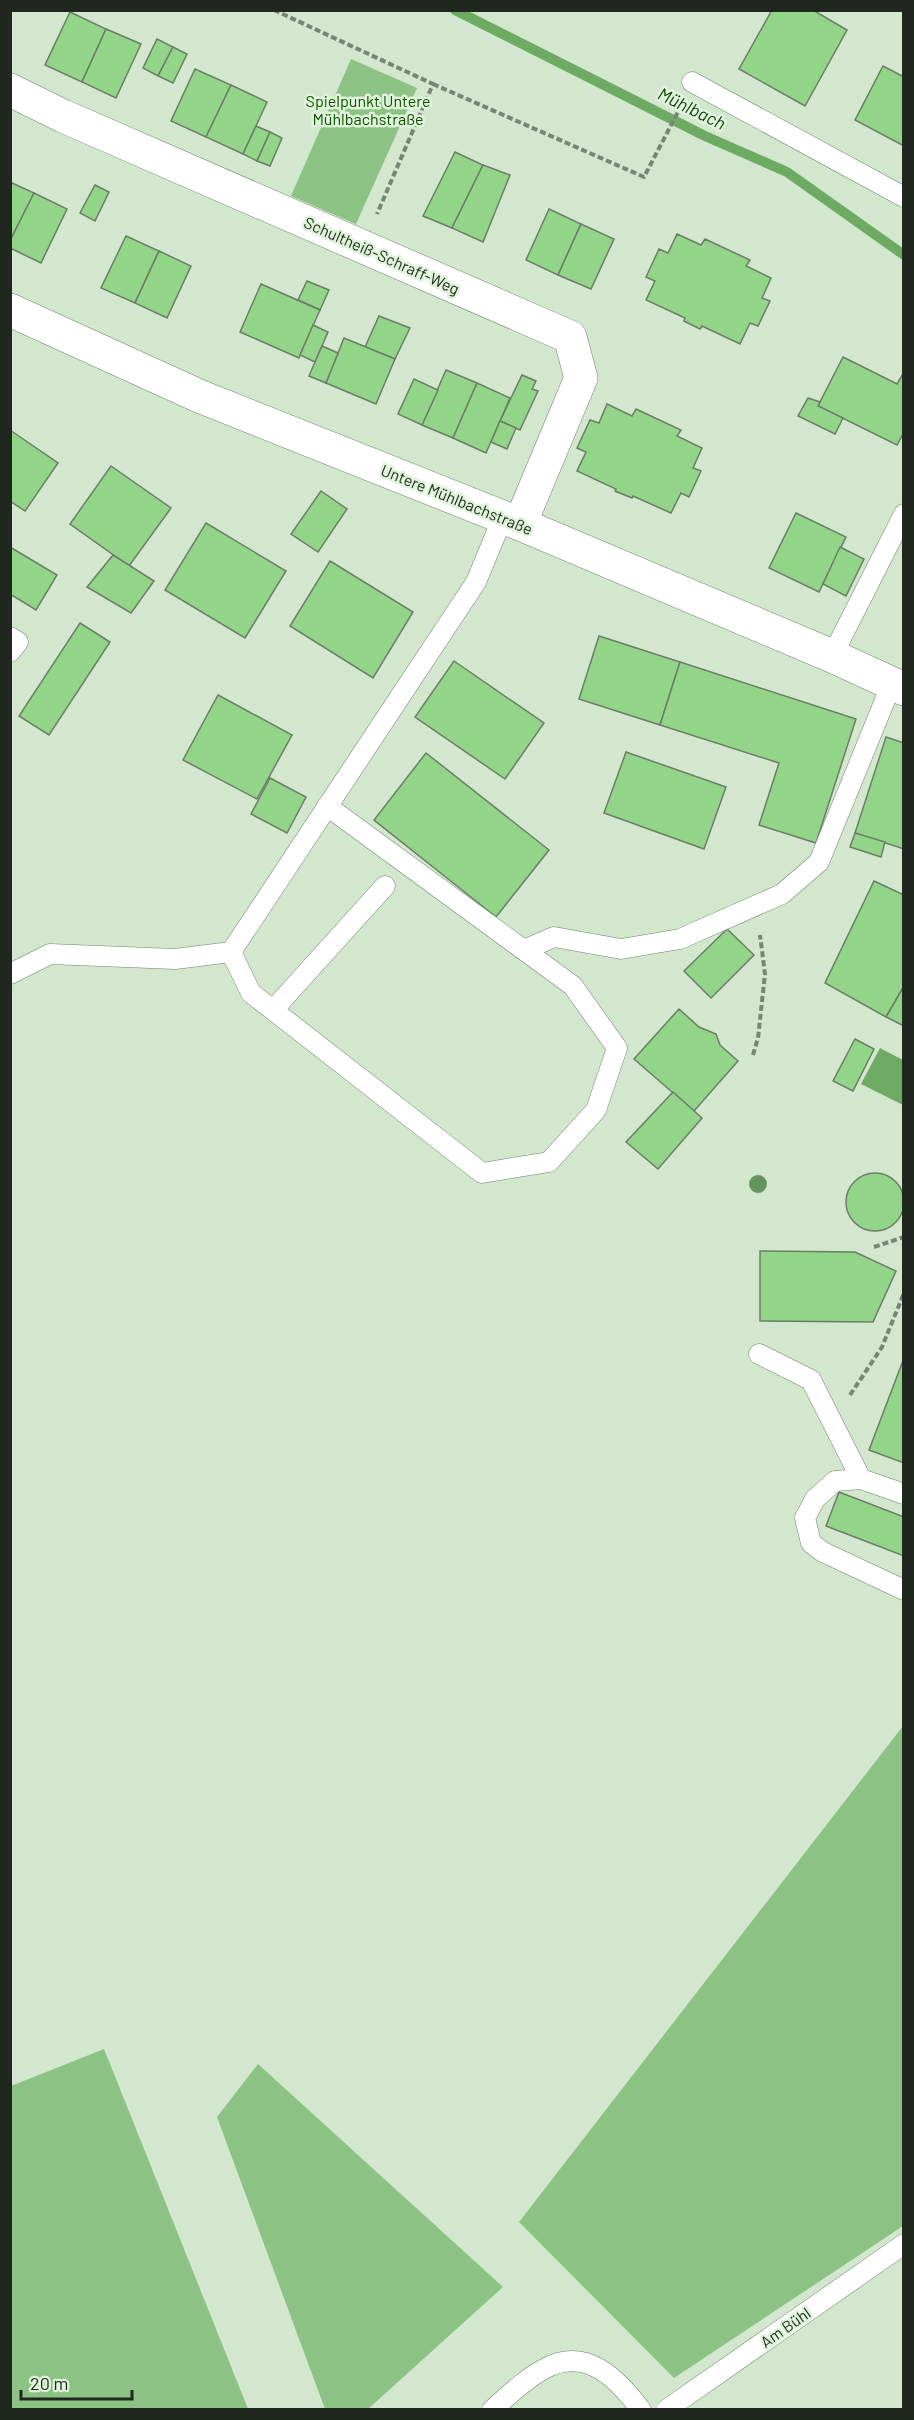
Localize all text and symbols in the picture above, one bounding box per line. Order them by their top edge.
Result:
water label: Mühlbach [654,82,730,134]
park label: Spielpunkt Untere Mühlbachstraße [306,91,430,128]
street label: Schultheiß-Schraff-Weg [301,212,463,298]
street label: Untere Mühlbachstraße [378,460,536,538]
street label: Am Bühl [756,2303,814,2351]
scale bar [21,2363,132,2401]
text: 20 m [30,2372,68,2394]

